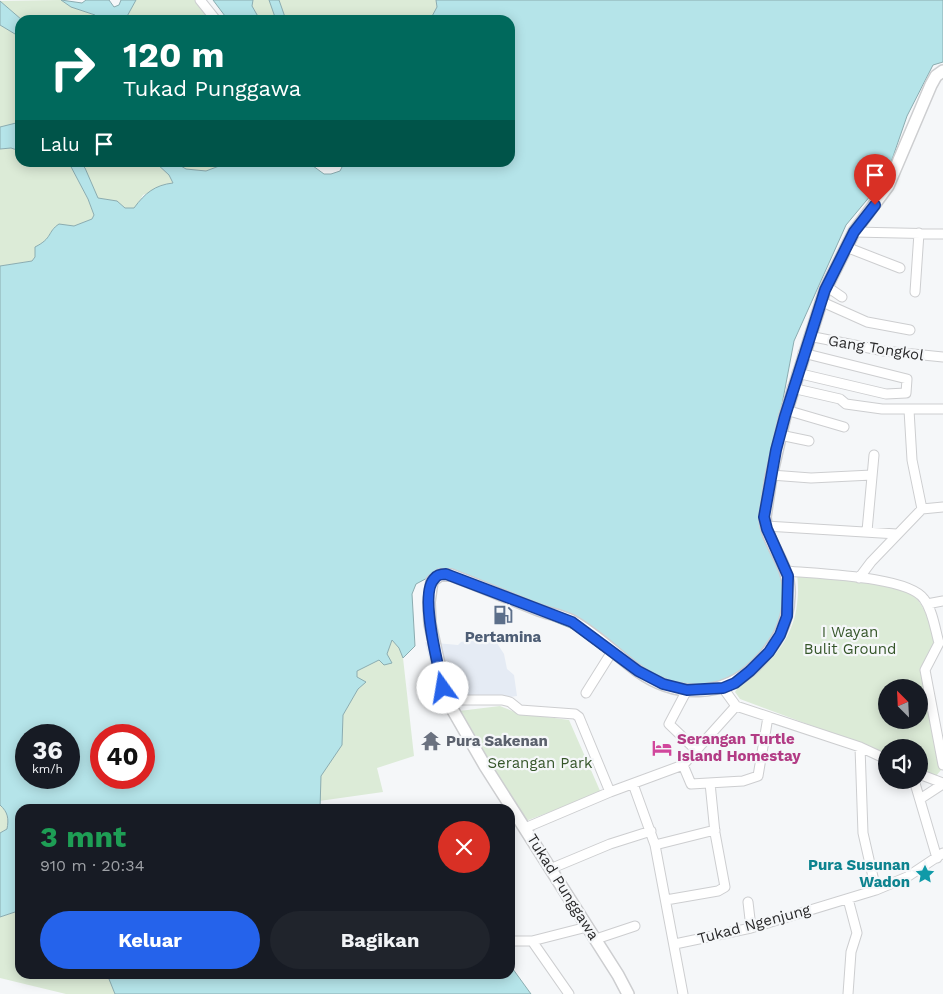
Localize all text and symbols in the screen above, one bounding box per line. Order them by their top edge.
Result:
text: 120 m [123,34,224,76]
icon: right [40,35,105,100]
text: Tukad Punggawa [123,76,301,101]
icon: arrive [90,130,118,158]
text: Lalu [40,133,80,156]
pin [854,154,896,205]
icon: arrive [861,161,889,189]
street label: Gang Tongkol [827,332,926,365]
fuel station icon: Pertamina [492,604,514,626]
park label: I Wayan Bulit Ground [804,623,896,658]
place label: Pertamina [465,628,542,646]
position arrow [416,661,468,713]
north arrow [878,679,928,729]
map controls [878,679,928,789]
speed limit sign: 40 [90,724,155,789]
temple icon: Pura Sakenan [420,730,442,752]
place label: Serangan Turtle Island Homestay [677,730,801,765]
place label: Pura Sakenan [446,732,548,750]
text: 36 [32,736,63,765]
hotel icon: Serangan Turtle Island Homestay [651,737,673,759]
button: sound [878,739,928,789]
park label: Serangan Park [487,754,593,772]
text: km/h [32,762,63,776]
text: 3 mnt [40,819,126,854]
button: close [438,821,490,873]
street label: Tukad Punggawa [523,831,603,944]
text: 910 m · 20:34 [40,856,144,875]
place label: Pura Susunan Wadon [808,856,910,891]
place icon: Pura Susunan Wadon [914,863,936,885]
street label: Tukad Ngenjung [696,900,812,948]
button: Keluar [40,911,260,969]
button: Bagikan [270,911,490,969]

